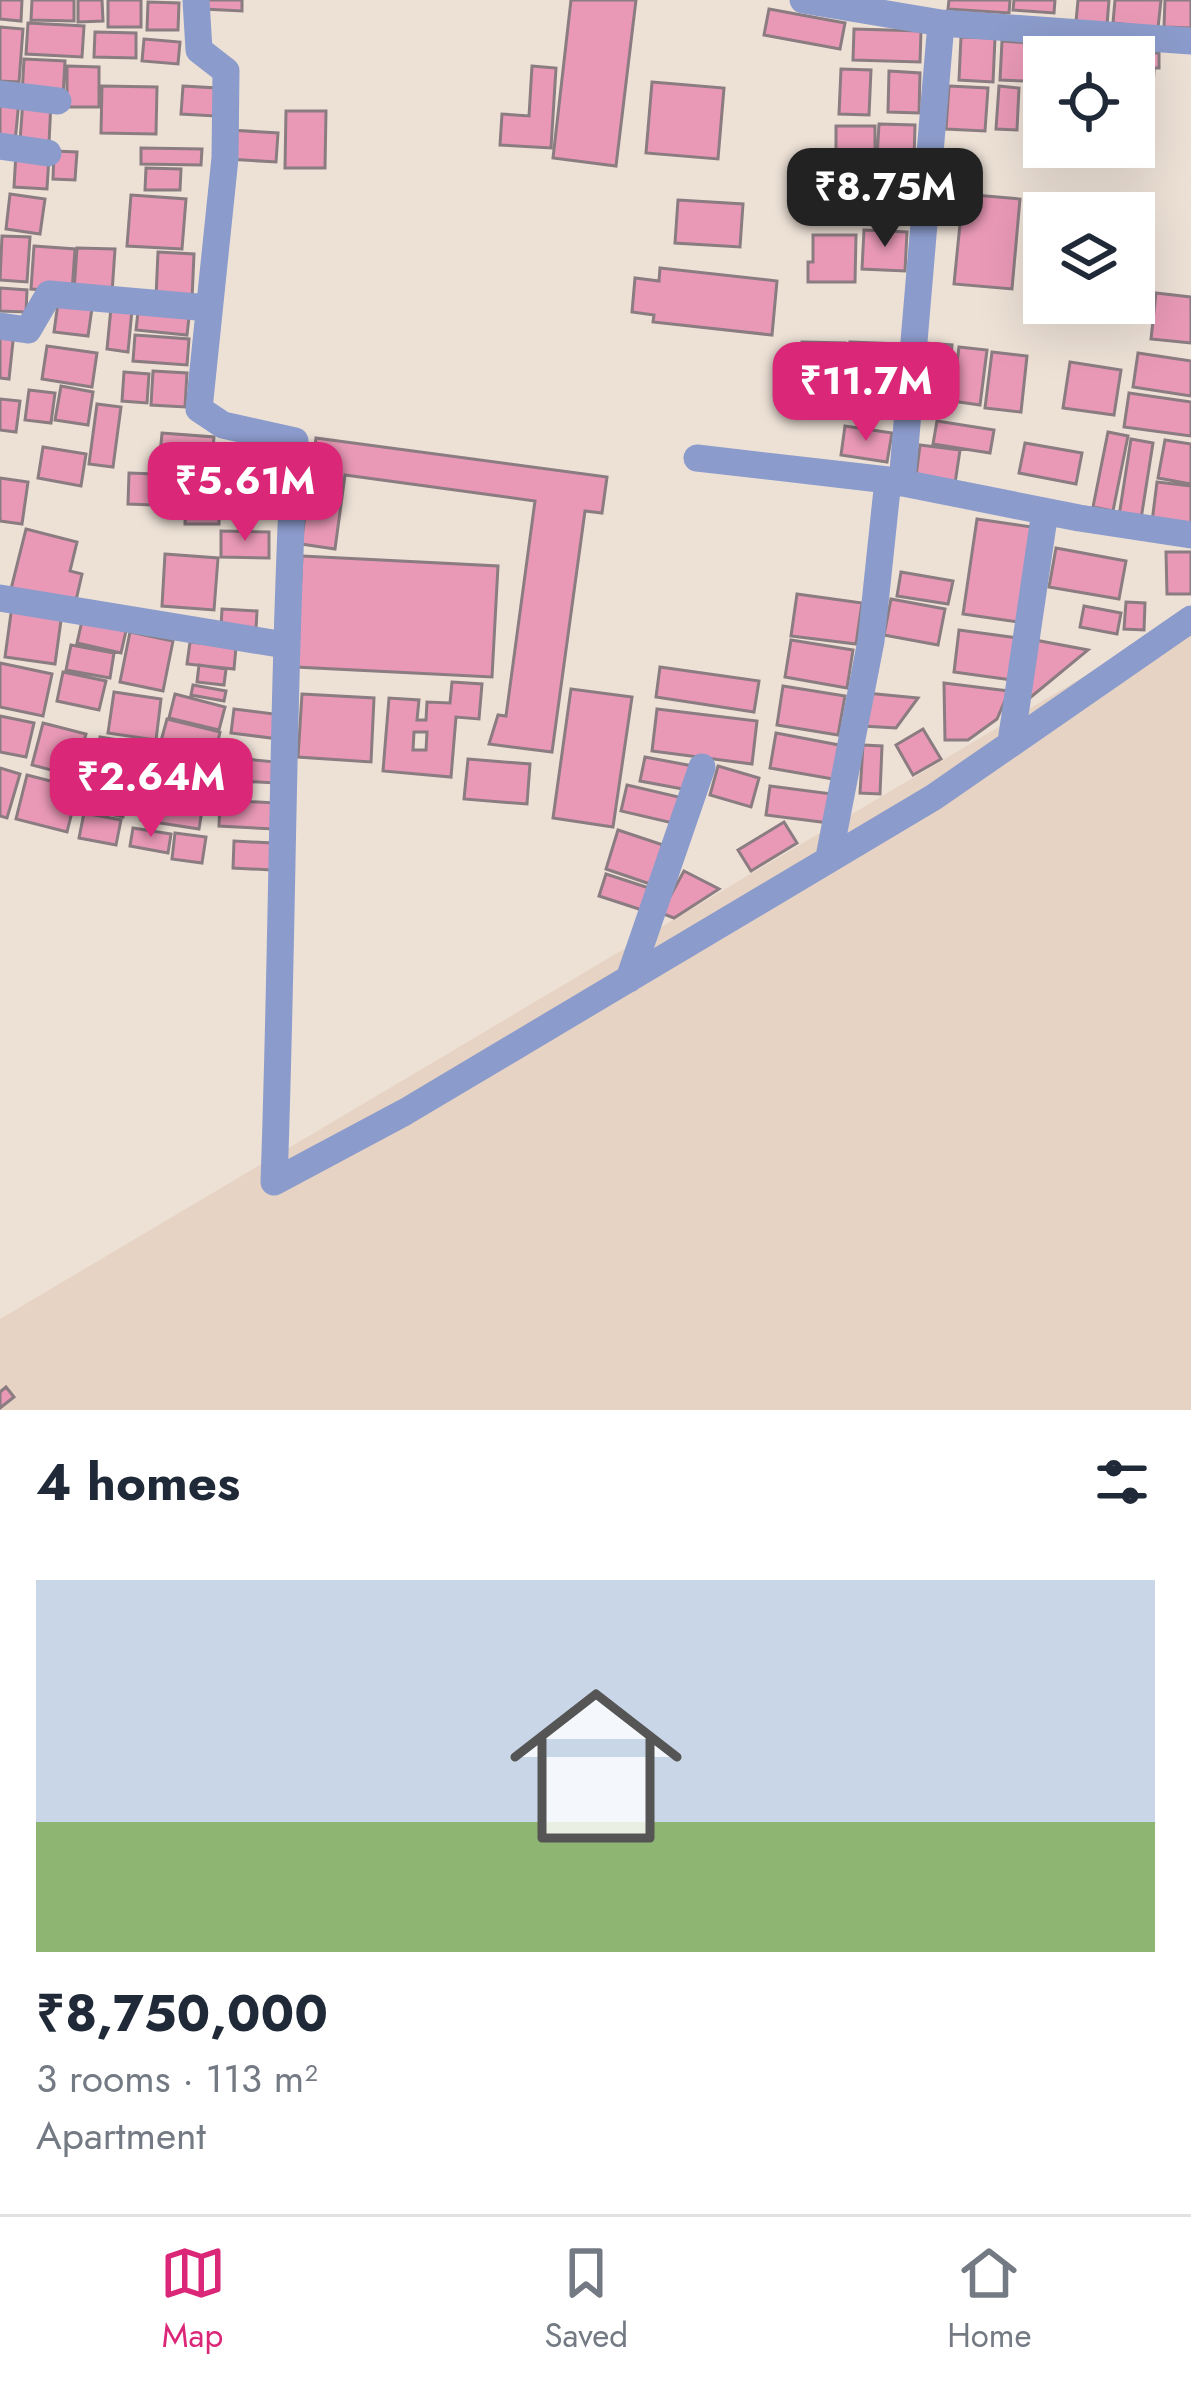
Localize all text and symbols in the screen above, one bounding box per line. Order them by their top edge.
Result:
map controls [1023,36,1155,324]
button: locate [1023,36,1155,168]
pin: ₹8.75M [787,148,983,250]
text: ₹8.75M [814,158,956,215]
button: layers [1023,192,1155,324]
pin: ₹11.7M [768,342,964,444]
text: ₹11.7M [800,352,932,409]
pin: ₹5.61M [147,442,343,544]
text: ₹5.61M [175,452,315,509]
pin: ₹2.64M [53,738,249,840]
text: ₹2.64M [77,748,225,805]
text: 4 homes [36,1445,240,1519]
icon: filters [1089,1449,1155,1515]
icon: home [488,1658,704,1874]
text: ₹8,750,000 [36,1976,328,2050]
text: 3 rooms · 113 m² [36,2050,318,2107]
text: Apartment [36,2107,206,2164]
tab: Map [160,2240,226,2359]
tab: Saved [545,2240,628,2359]
tab: Home [947,2240,1031,2359]

